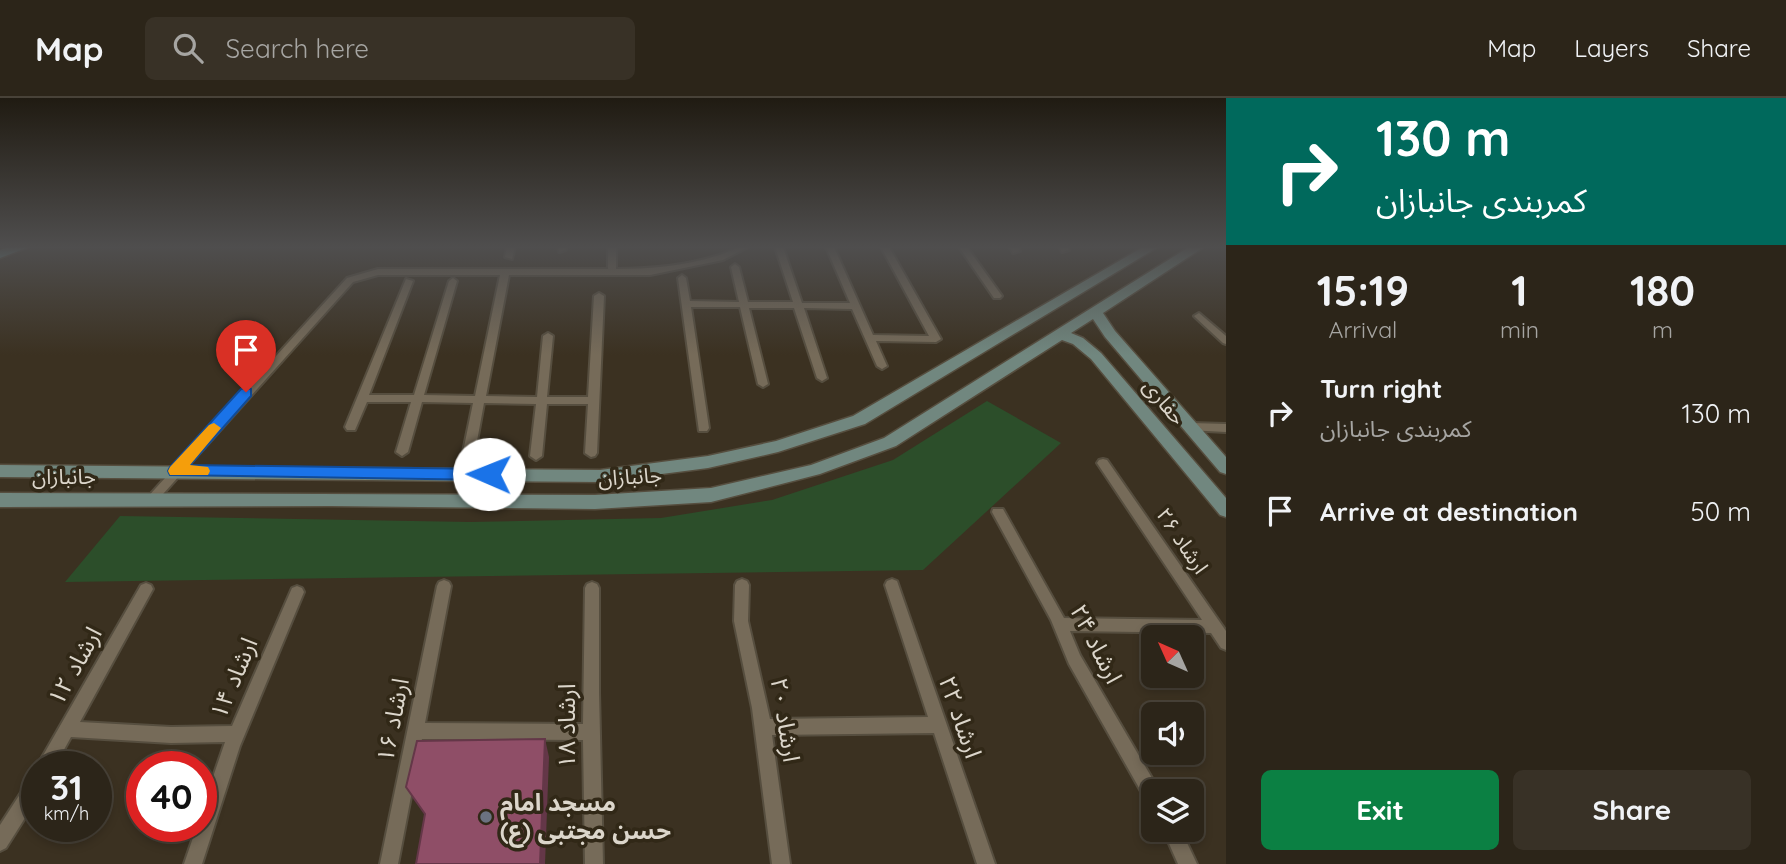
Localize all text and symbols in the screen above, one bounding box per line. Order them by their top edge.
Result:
search box [145,17,635,80]
text: Map [35,28,103,69]
icon: search [169,29,207,67]
text: Search here [225,32,369,65]
text: Map [1487,33,1536,63]
text: Layers [1574,33,1649,63]
text: Share [1687,33,1751,63]
text: 130 m [1376,107,1510,168]
icon: right [1261,126,1352,217]
text: کمربندی جانبازان [1376,180,1587,220]
text: 15:19 [1317,264,1409,317]
text: 1 [1511,264,1528,317]
text: 180 [1630,264,1695,317]
text: Arrival [1329,315,1397,344]
text: min [1500,315,1539,344]
text: m [1652,315,1673,344]
pin [216,320,276,392]
icon: arrive [227,331,265,369]
text: Turn right [1320,372,1442,405]
street label: حفاری [1138,373,1192,430]
icon: right [1261,394,1299,432]
text: 130 m [1681,397,1751,430]
text: کمربندی جانبازان [1320,414,1471,443]
position arrow [452,437,526,511]
street label: جانبازان [597,461,663,491]
street label: جانبازان [32,463,96,489]
icon: arrive [1261,492,1299,530]
text: Arrive at destination [1320,495,1578,528]
text: 50 m [1691,495,1751,528]
street label: ارشاد ۲۶ [1151,502,1214,579]
street label: ارشاد ۲۴ [1064,599,1130,688]
street label: ارشاد ۱۲ [40,621,108,710]
north arrow [1141,625,1204,688]
map controls [1141,625,1204,842]
street label: ارشاد ۱۴ [203,633,264,723]
street label: ارشاد ۲۲ [933,672,989,762]
street label: ارشاد ۱۶ [369,675,415,764]
street label: ارشاد ۲۰ [765,675,807,764]
street label: ارشاد ۱۸ [551,683,581,769]
button: sound [1141,702,1204,765]
speed limit sign: 40 [126,751,217,842]
text: 31 [50,765,83,809]
button: Exit [1261,770,1499,850]
button: Share [1513,770,1751,850]
button: layers [1141,779,1204,842]
place label: مسجد امام حسن مجتبی (ع) [500,787,671,848]
text: km/h [44,802,89,825]
marker: مسجد امام حسن مجتبی (ع) [478,809,494,825]

